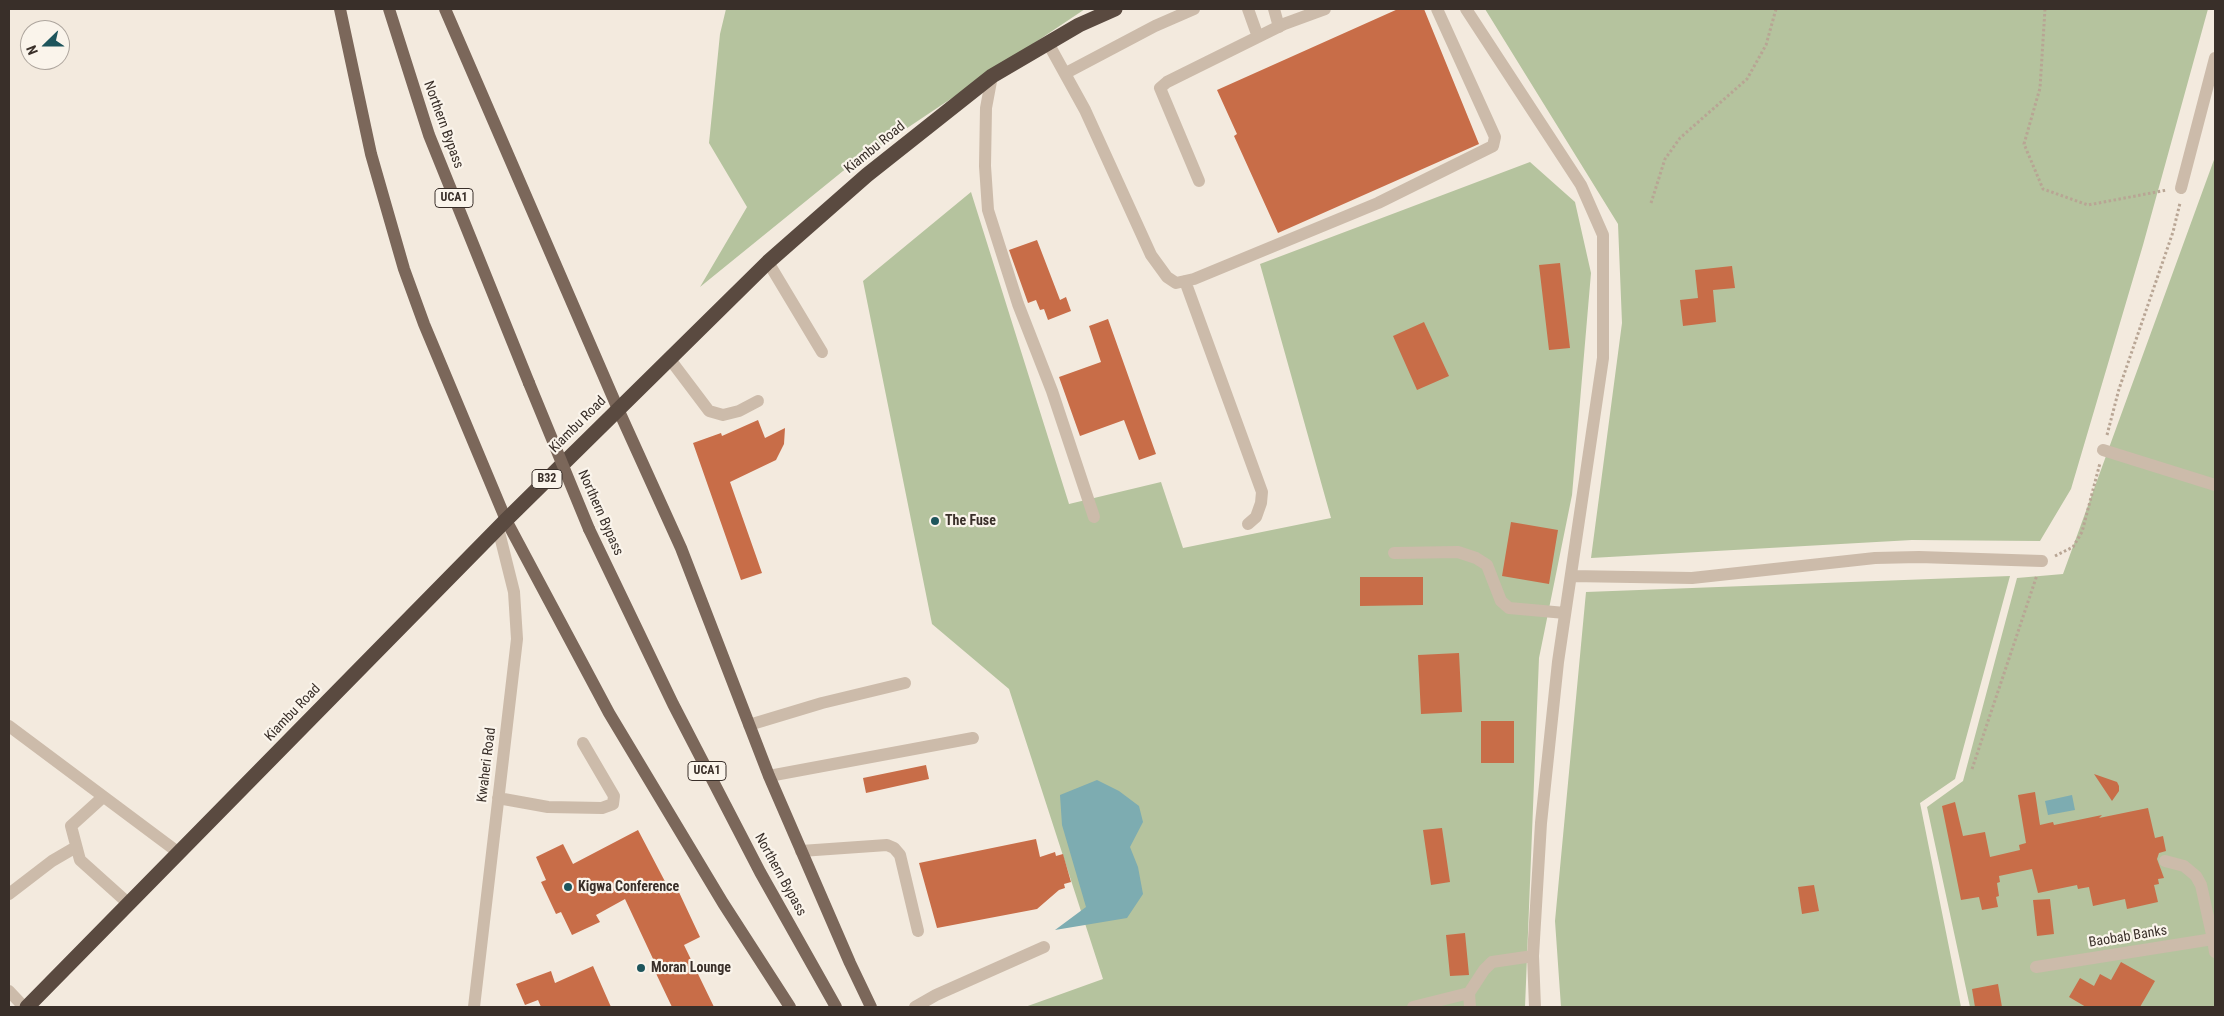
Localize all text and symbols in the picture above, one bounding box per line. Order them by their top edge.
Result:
north arrow [20,20,70,70]
text: N [23,43,41,57]
street label: Northern Bypass [419,79,467,171]
street label: Kiambu Road [841,118,909,178]
road number: UCA1 [435,188,473,208]
street label: Kiambu Road [546,393,610,457]
street label: Northern Bypass [574,468,626,558]
road number: B32 [532,469,562,488]
place label: The Fuse [945,513,996,529]
marker: The Fuse [929,515,941,527]
street label: Kiambu Road [262,681,324,745]
street label: Kwaheri Road [474,727,500,803]
road number: UCA1 [688,761,726,780]
street label: Northern Bypass [750,831,810,919]
place label: Kigwa Conference [578,879,679,895]
marker: Kigwa Conference [562,881,574,893]
street label: Baobab Banks [2088,923,2168,951]
place label: Moran Lounge [651,960,731,976]
marker: Moran Lounge [635,962,647,974]

